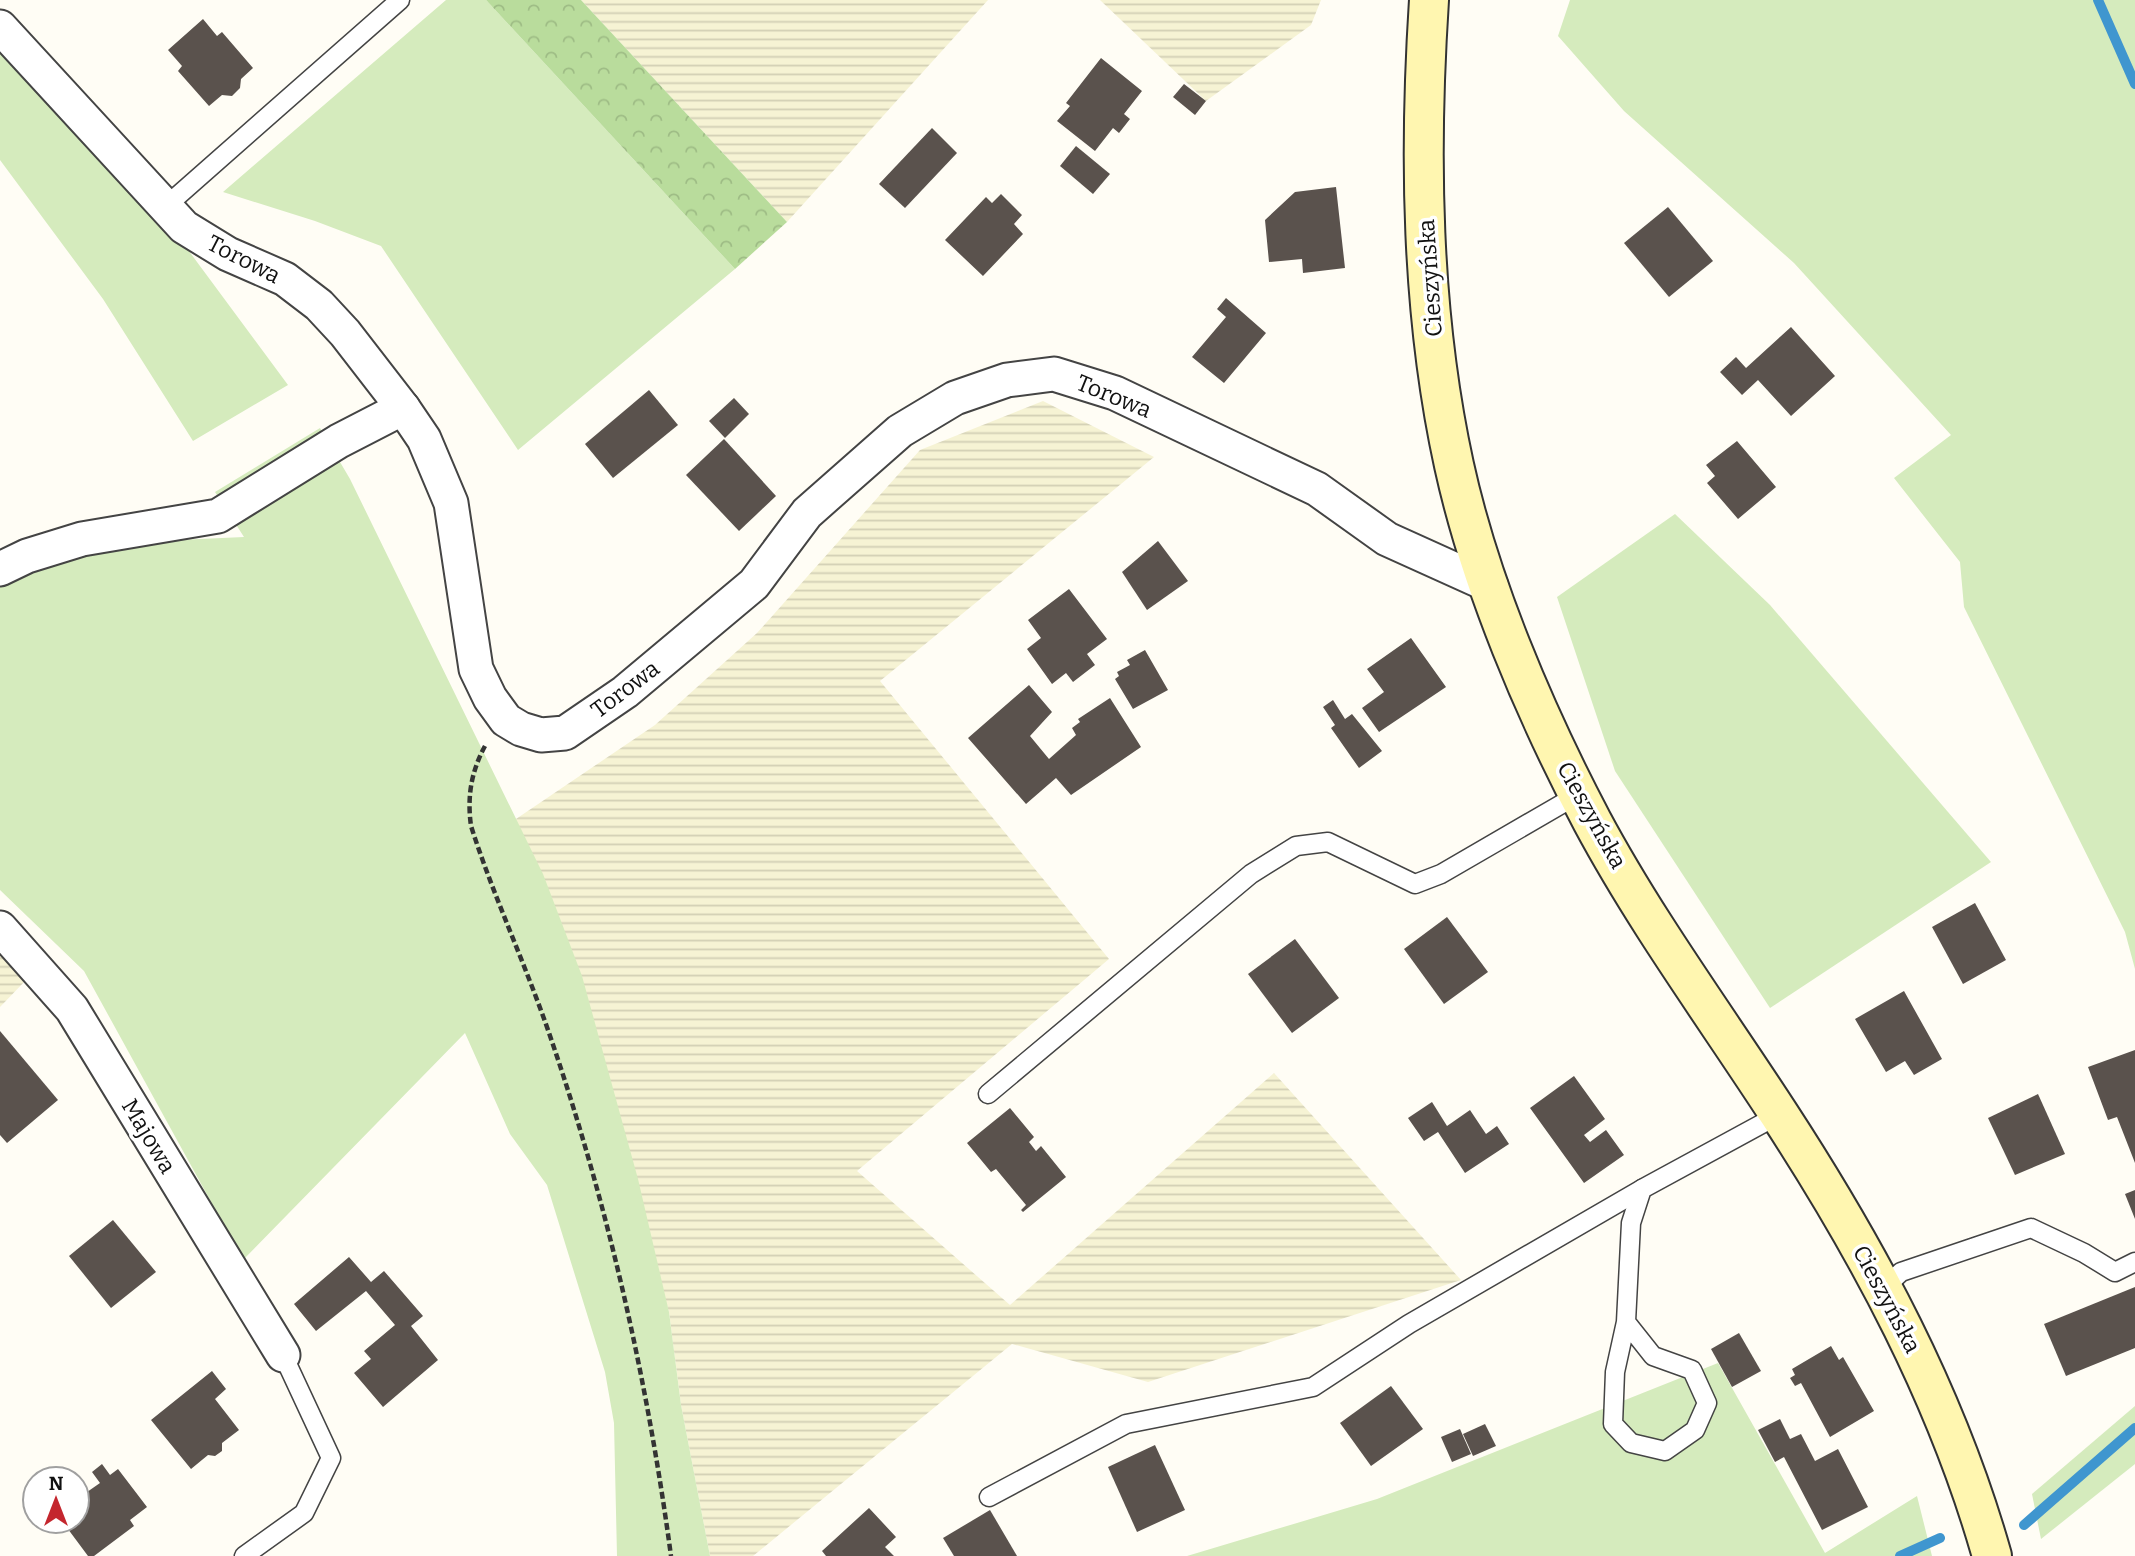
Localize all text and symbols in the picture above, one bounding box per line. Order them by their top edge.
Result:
street label: Cieszyńska [1412,218,1448,338]
street label: Torowa [203,229,286,289]
street label: Torowa [1072,368,1156,424]
street label: Torowa [585,654,665,724]
street label: Cieszyńska [1551,757,1633,874]
street label: Majowa [116,1094,182,1179]
street label: Cieszyńska [1847,1240,1927,1358]
north arrow [21,1465,91,1535]
text: N [49,1472,64,1495]

